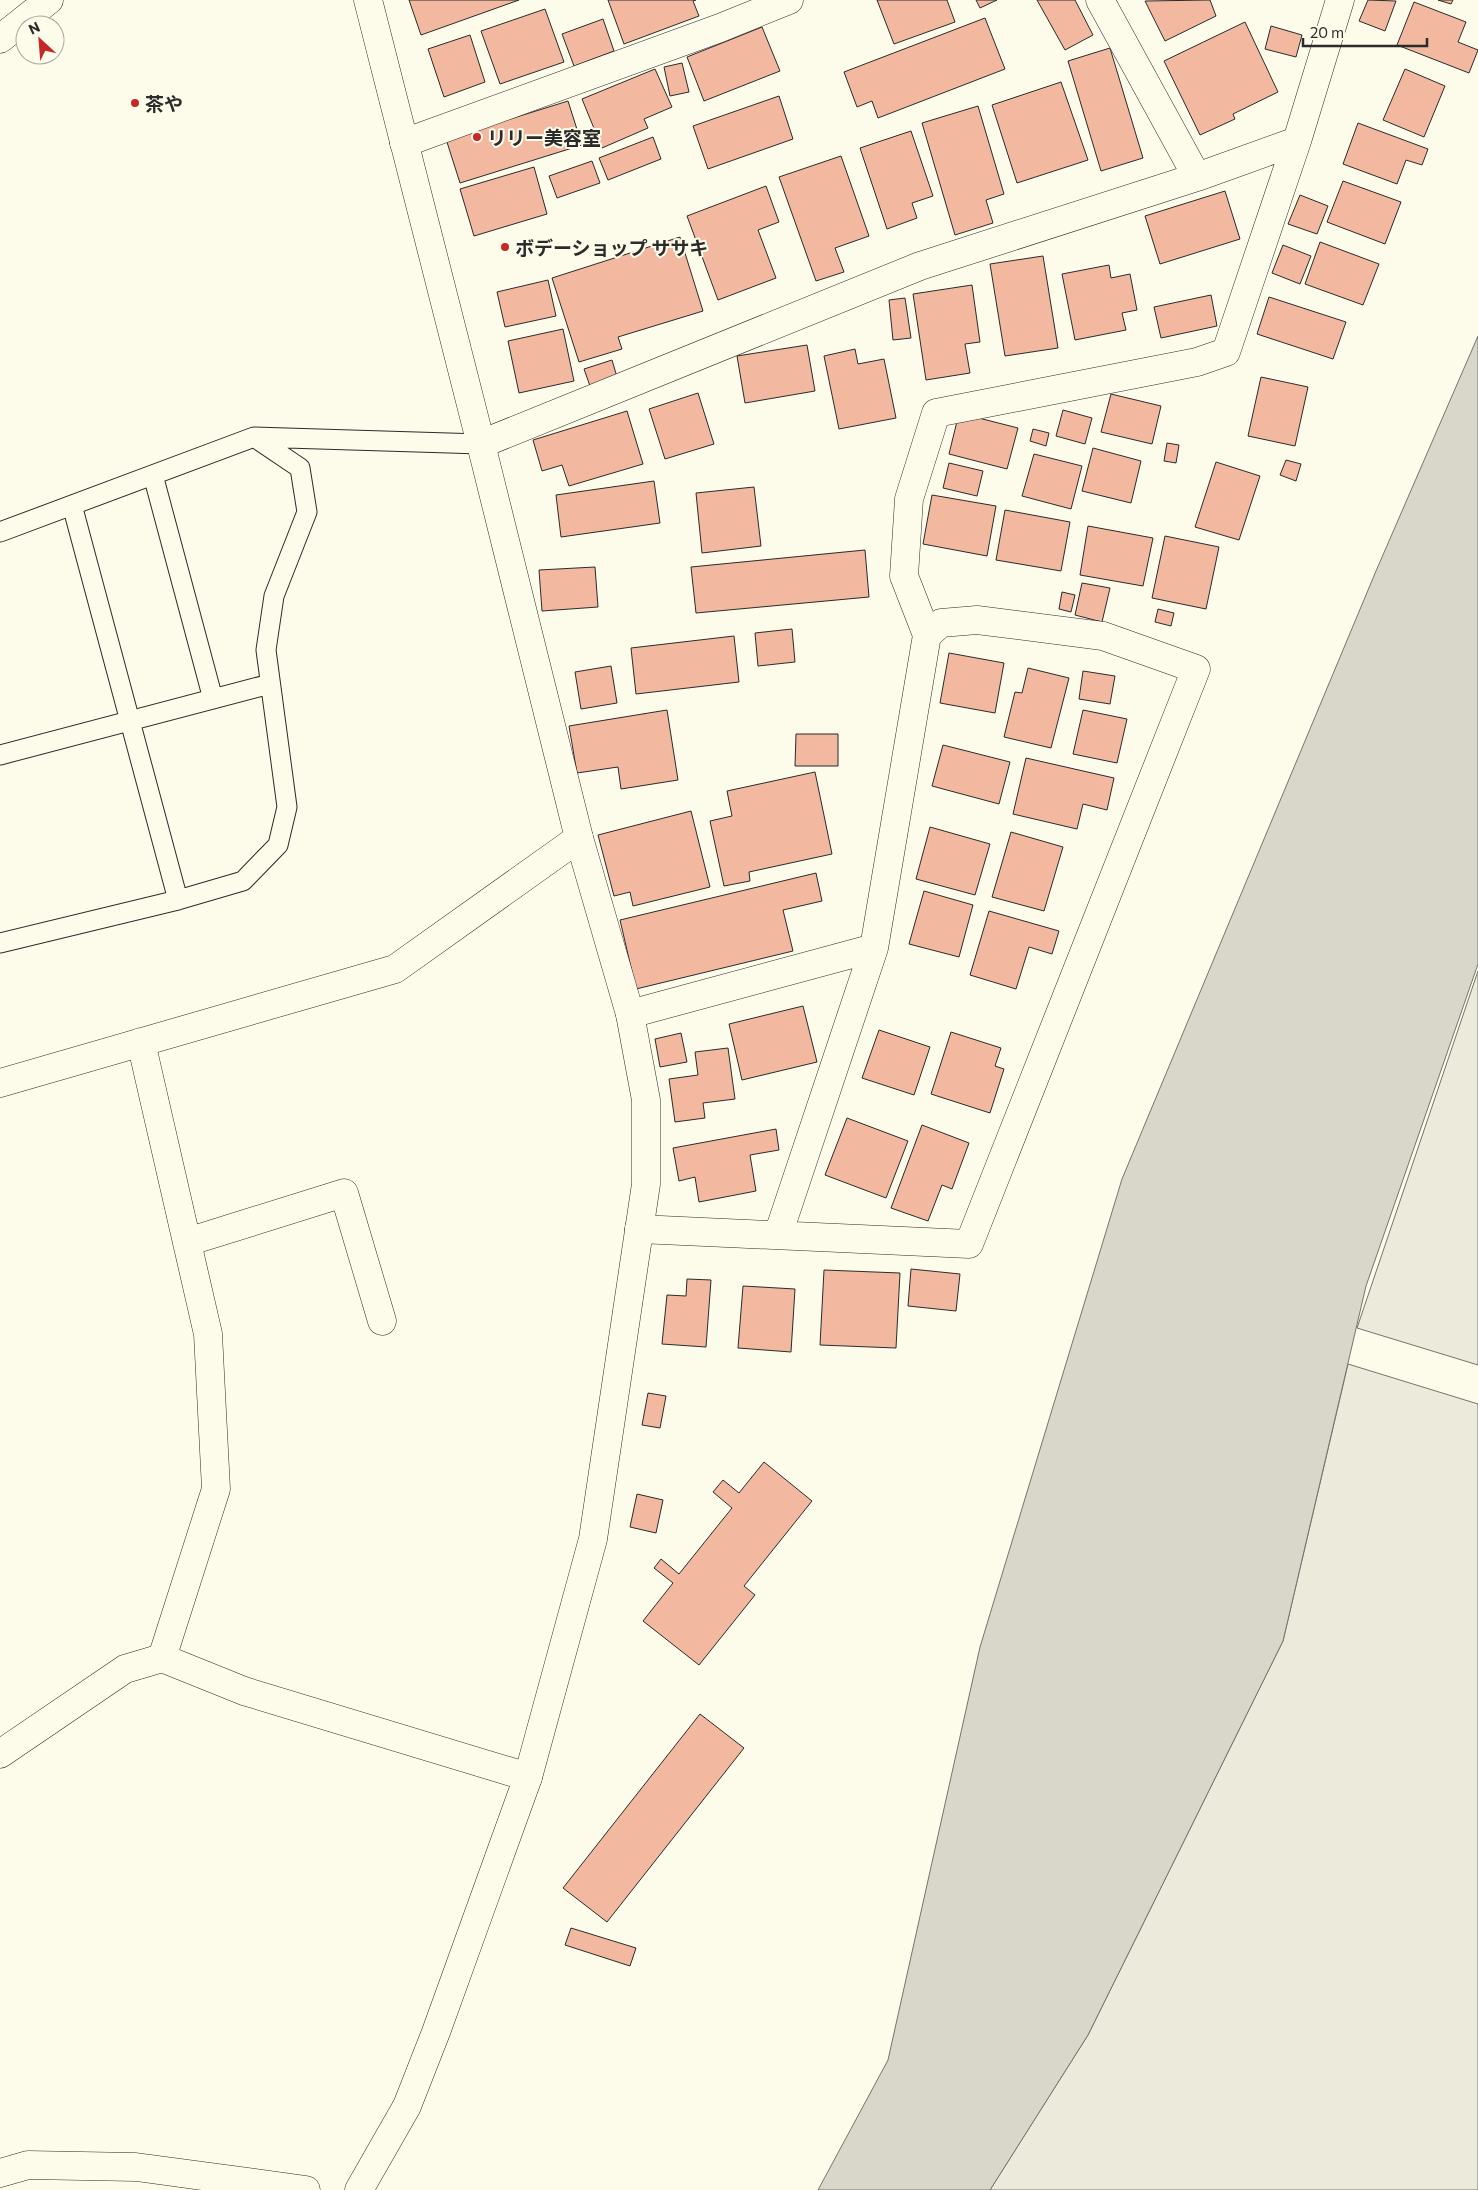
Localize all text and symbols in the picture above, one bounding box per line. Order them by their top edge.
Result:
north arrow [15,15,65,65]
scale bar [1303,15,1427,47]
text: N [26,18,43,38]
text: 20 m [1310,23,1344,41]
place label: 茶や [145,92,183,115]
marker: 茶や [129,97,141,109]
place label: リリー美容室 [487,126,601,149]
marker: リリー美容室 [471,131,483,143]
place label: ボデーショップ ササキ [515,236,708,259]
marker: ボデーショップ ササキ [499,241,511,253]

